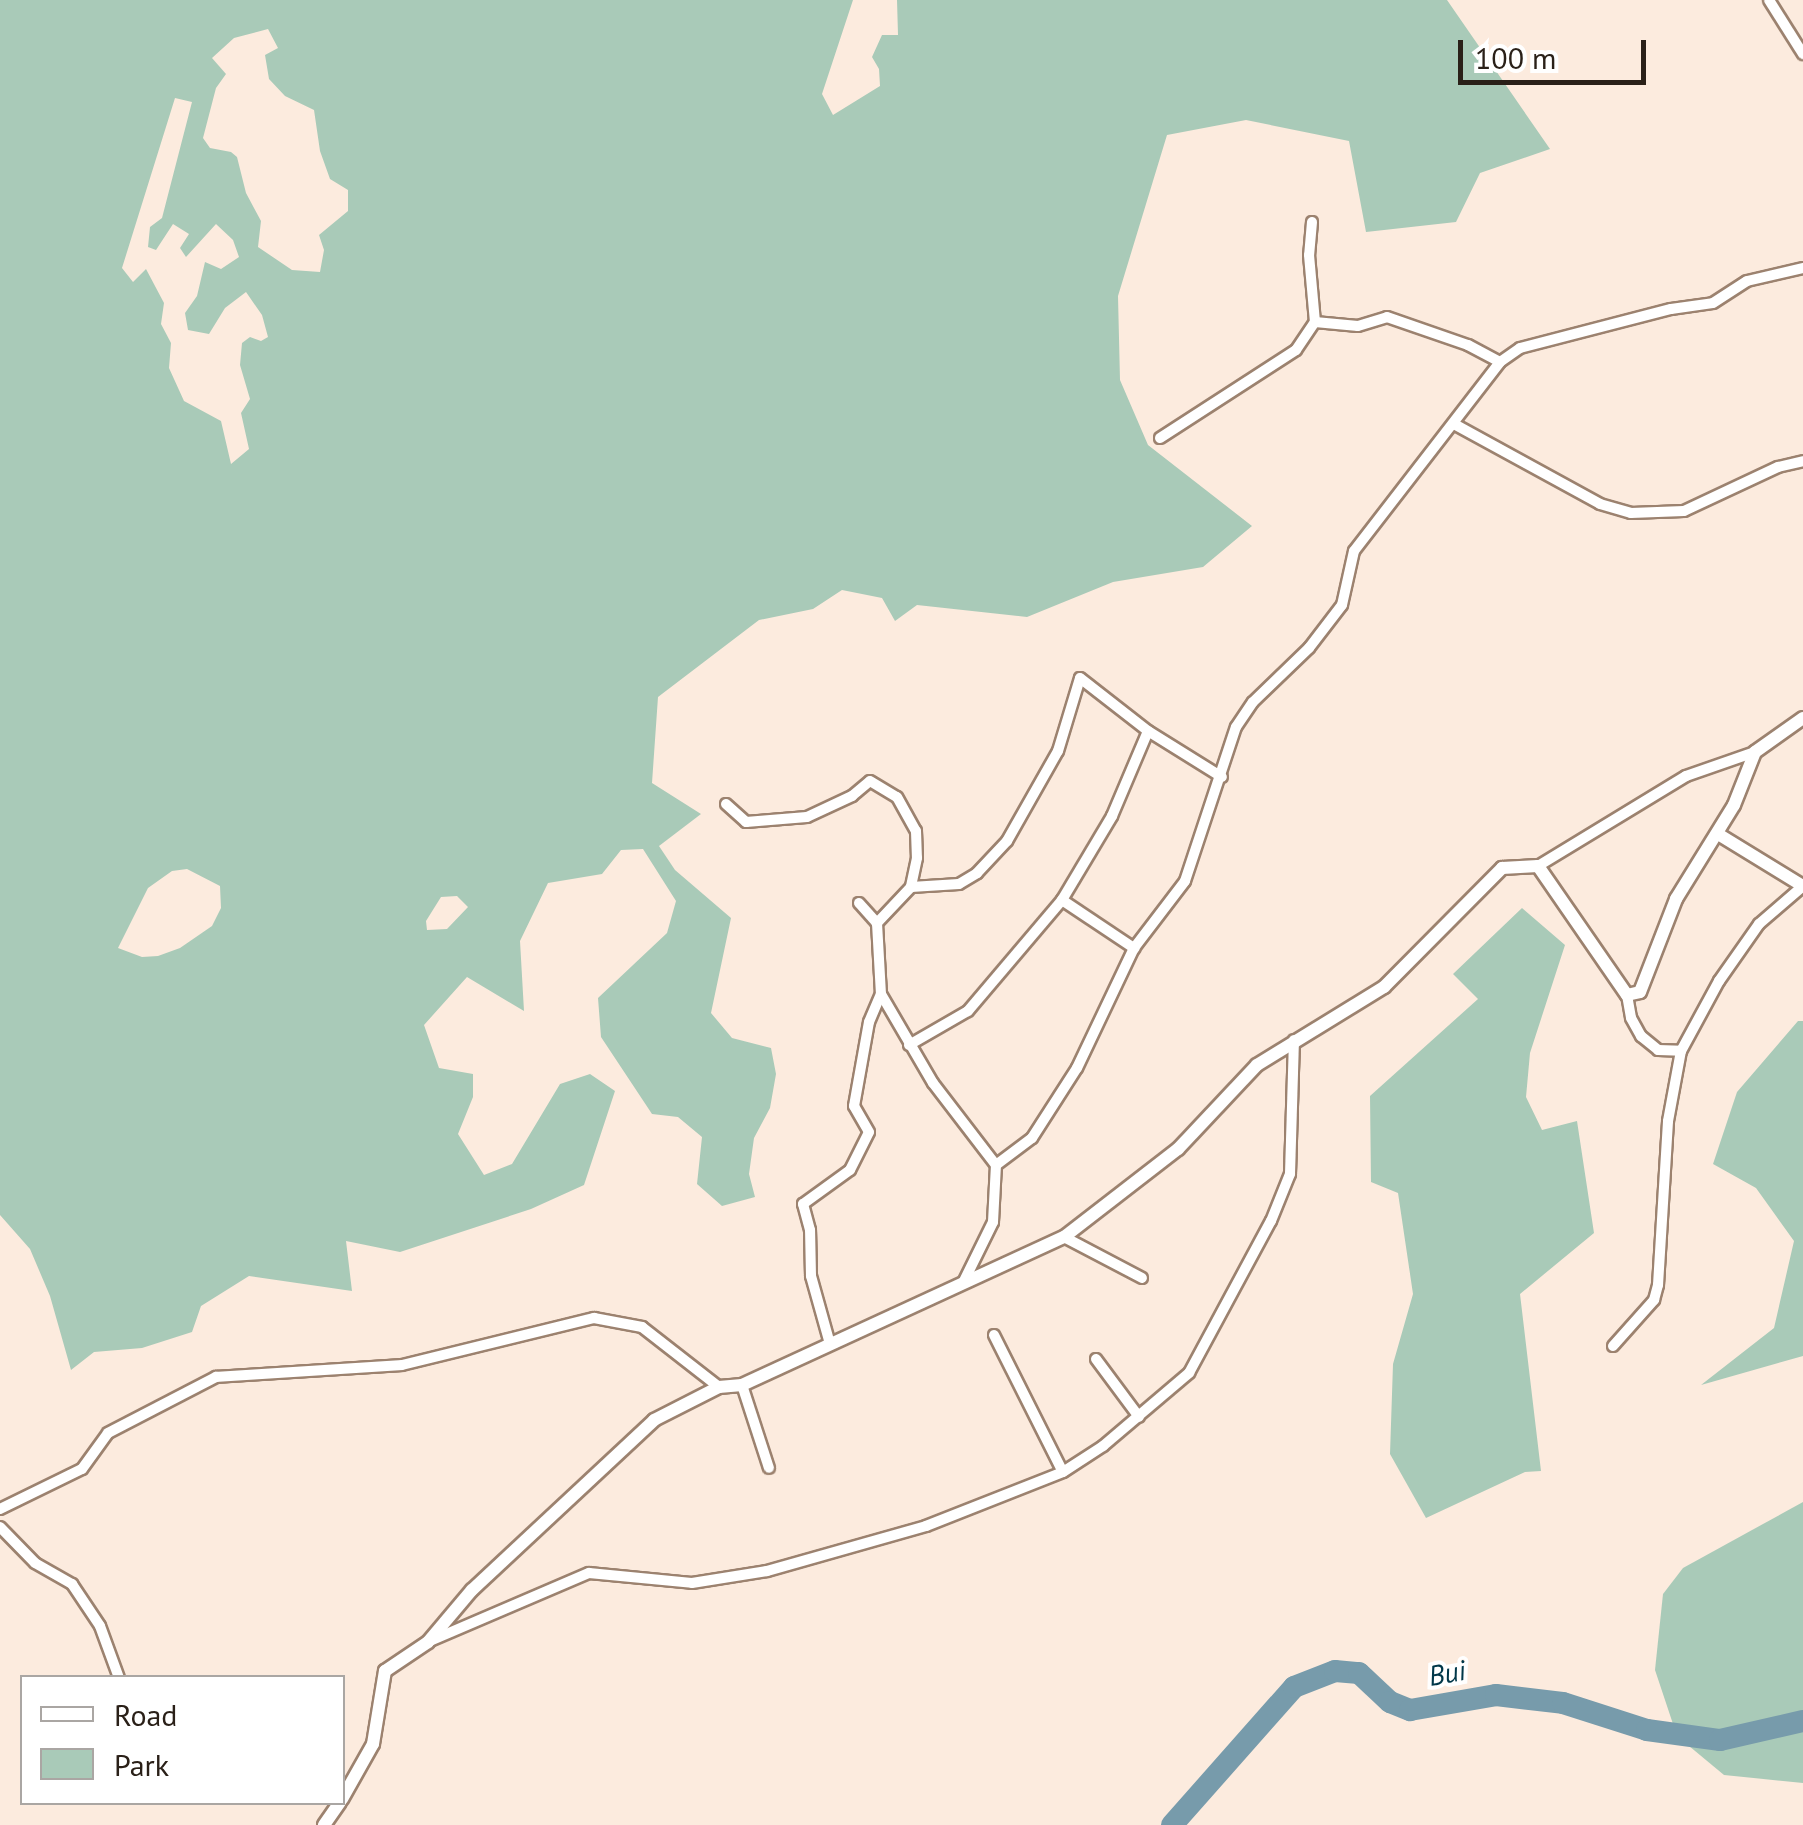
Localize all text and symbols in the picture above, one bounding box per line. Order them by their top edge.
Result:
scale bar [1463,20,1650,82]
text: 100 m [1475,38,1556,77]
water label: Bui [1426,1653,1468,1693]
legend [20,1675,345,1805]
text: Road [114,1695,178,1734]
text: Park [114,1745,169,1784]

